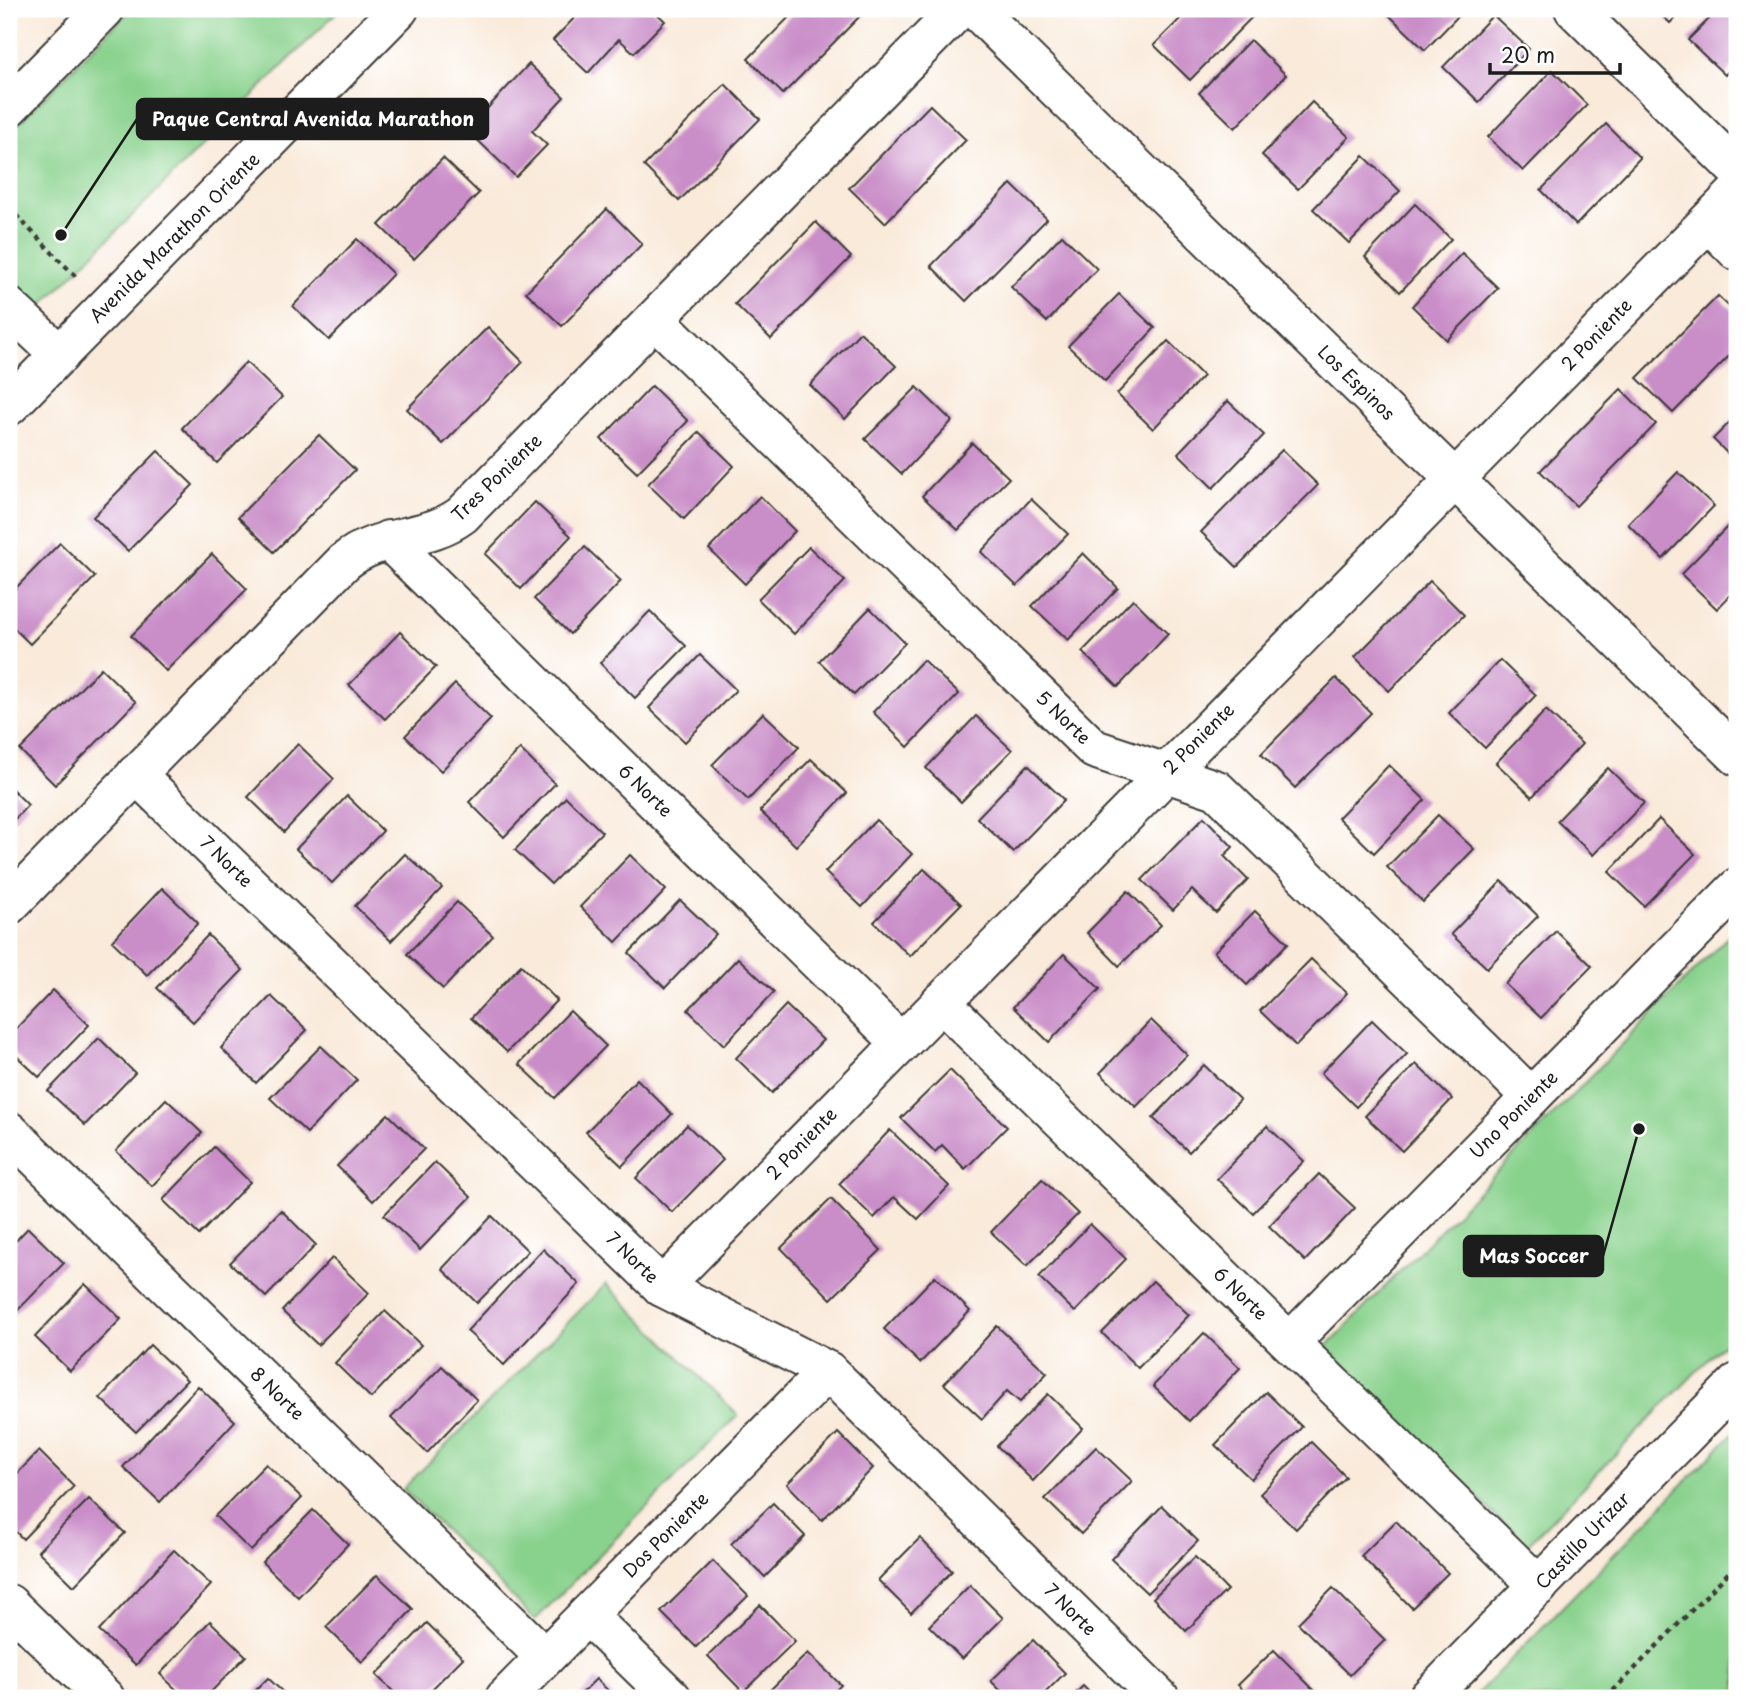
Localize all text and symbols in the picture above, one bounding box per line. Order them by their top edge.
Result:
scale bar [1490,32,1620,76]
text: 20 m [1501,38,1555,70]
callout: Paque Central Avenida Marathon [137,99,488,139]
text: Paque Central Avenida Marathon [152,104,474,132]
street label: Avenida Marathon Oriente [83,145,265,328]
street label: 2 Poniente [1554,292,1637,376]
street label: Los Espinos [1312,338,1402,426]
street label: Tres Poniente [445,427,547,527]
street label: 5 Norte [1031,684,1098,750]
street label: 2 Poniente [1156,696,1240,780]
street label: 6 Norte [613,757,679,823]
street label: 7 Norte [195,829,260,893]
street label: Uno Poniente [1463,1064,1563,1164]
street label: 2 Poniente [759,1101,842,1185]
street label: 7 Norte [601,1225,666,1289]
callout: Mas Soccer [1464,1236,1603,1276]
text: Mas Soccer [1479,1241,1589,1269]
street label: 6 Norte [1208,1260,1274,1326]
street label: 8 Norte [245,1360,311,1426]
street label: Dos Poniente [616,1485,714,1583]
street label: Castillo Urizar [1528,1485,1636,1595]
street label: 7 Norte [1039,1577,1103,1641]

